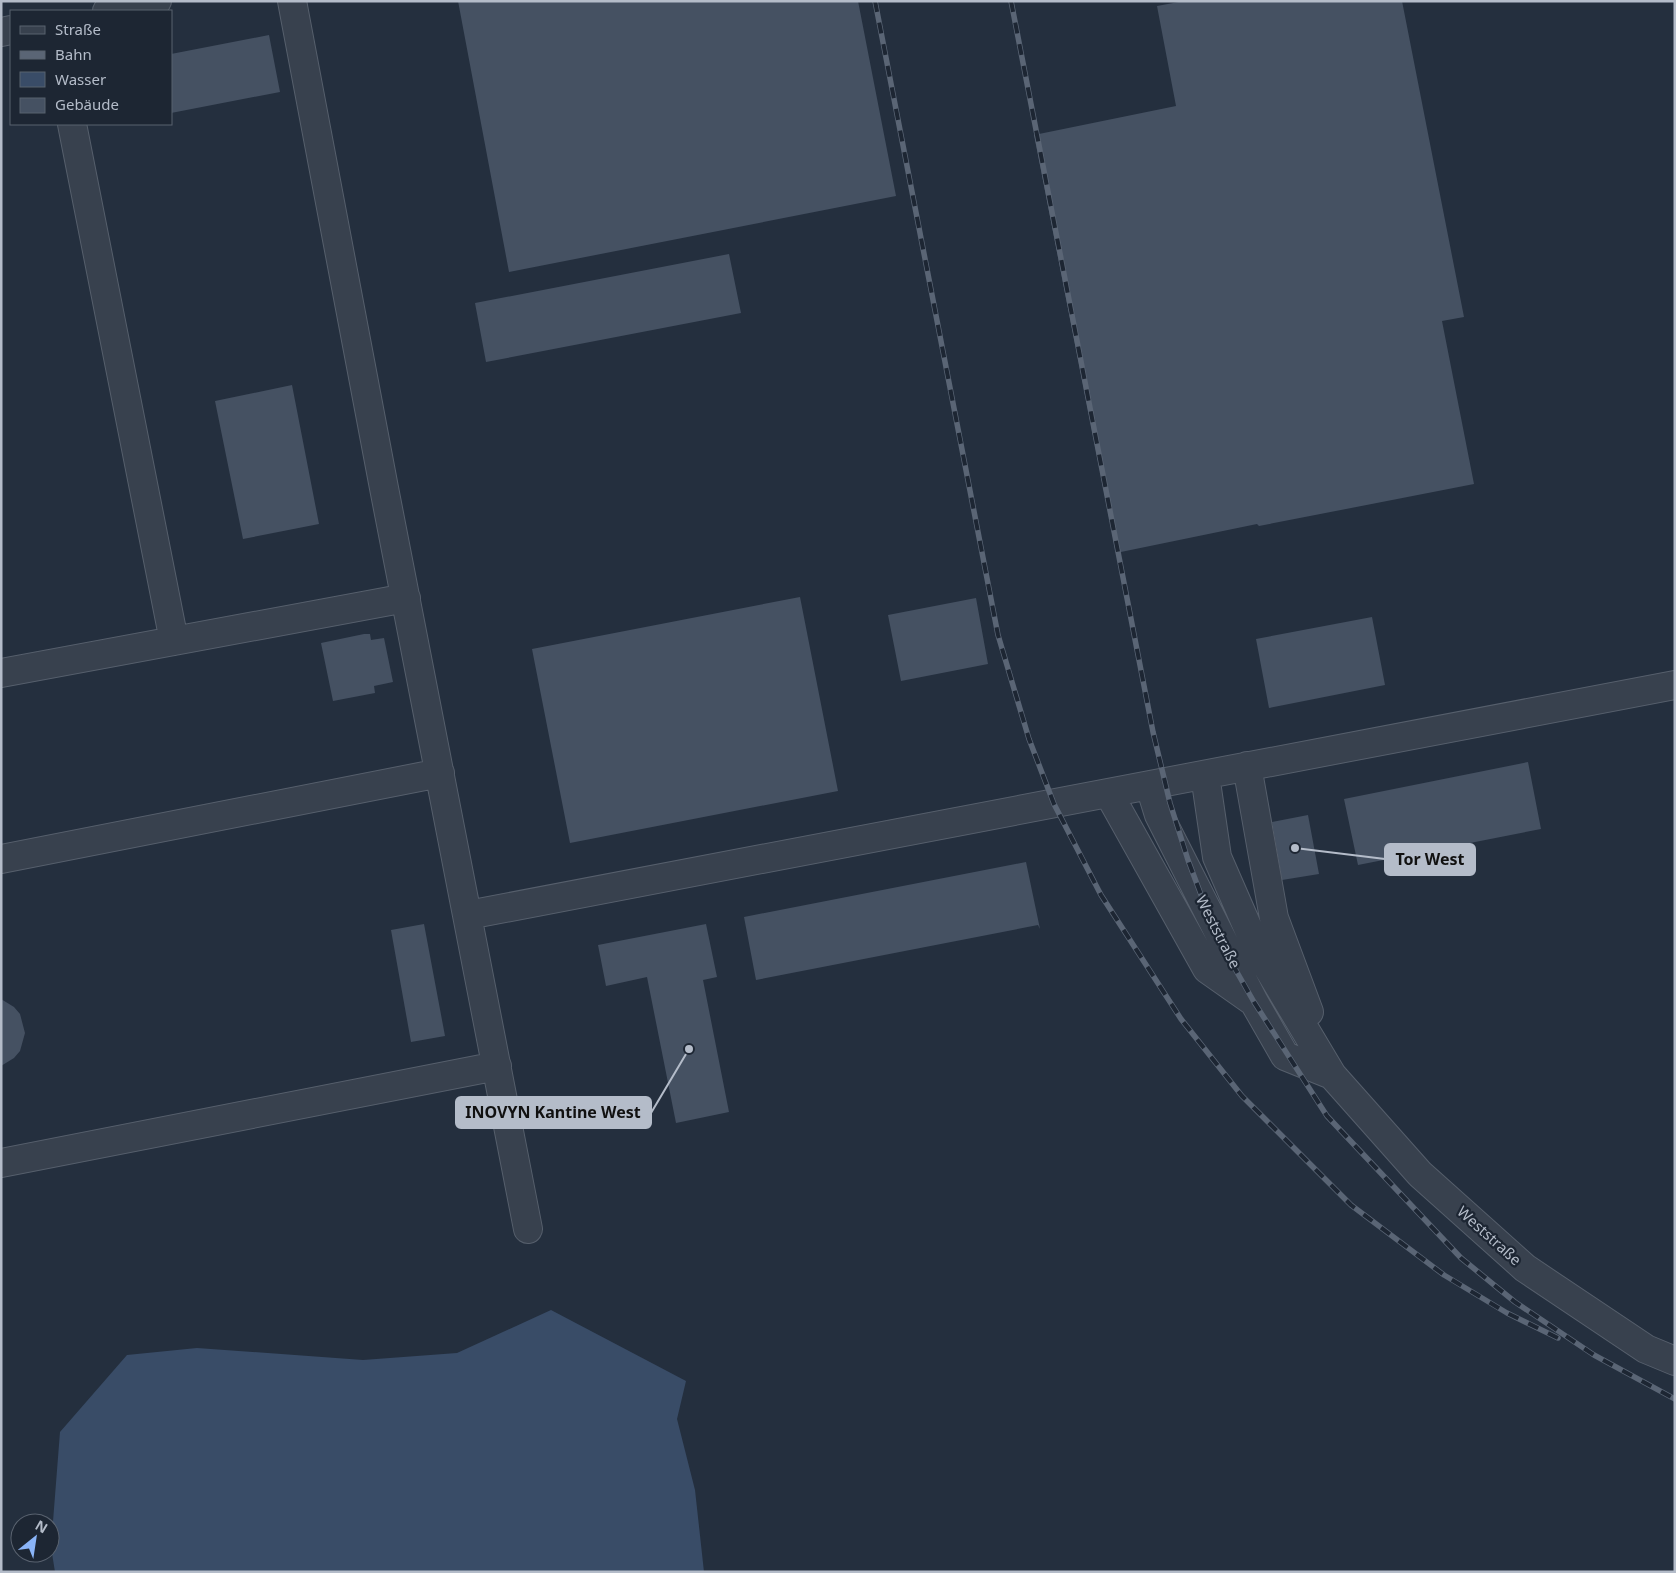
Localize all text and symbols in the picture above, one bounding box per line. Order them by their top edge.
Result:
legend [10,10,172,125]
text: Straße [55,19,101,39]
text: Bahn [55,44,92,64]
text: Wasser [55,69,106,89]
text: Gebäude [55,94,119,114]
callout: Tor West [1385,844,1475,875]
text: Tor West [1395,848,1465,870]
street label: Weststraße [1192,892,1246,972]
callout: INOVYN Kantine West [456,1097,651,1128]
text: INOVYN Kantine West [465,1101,641,1123]
street label: Weststraße [1453,1201,1526,1269]
north arrow [10,1513,60,1563]
text: N [32,1515,51,1537]

